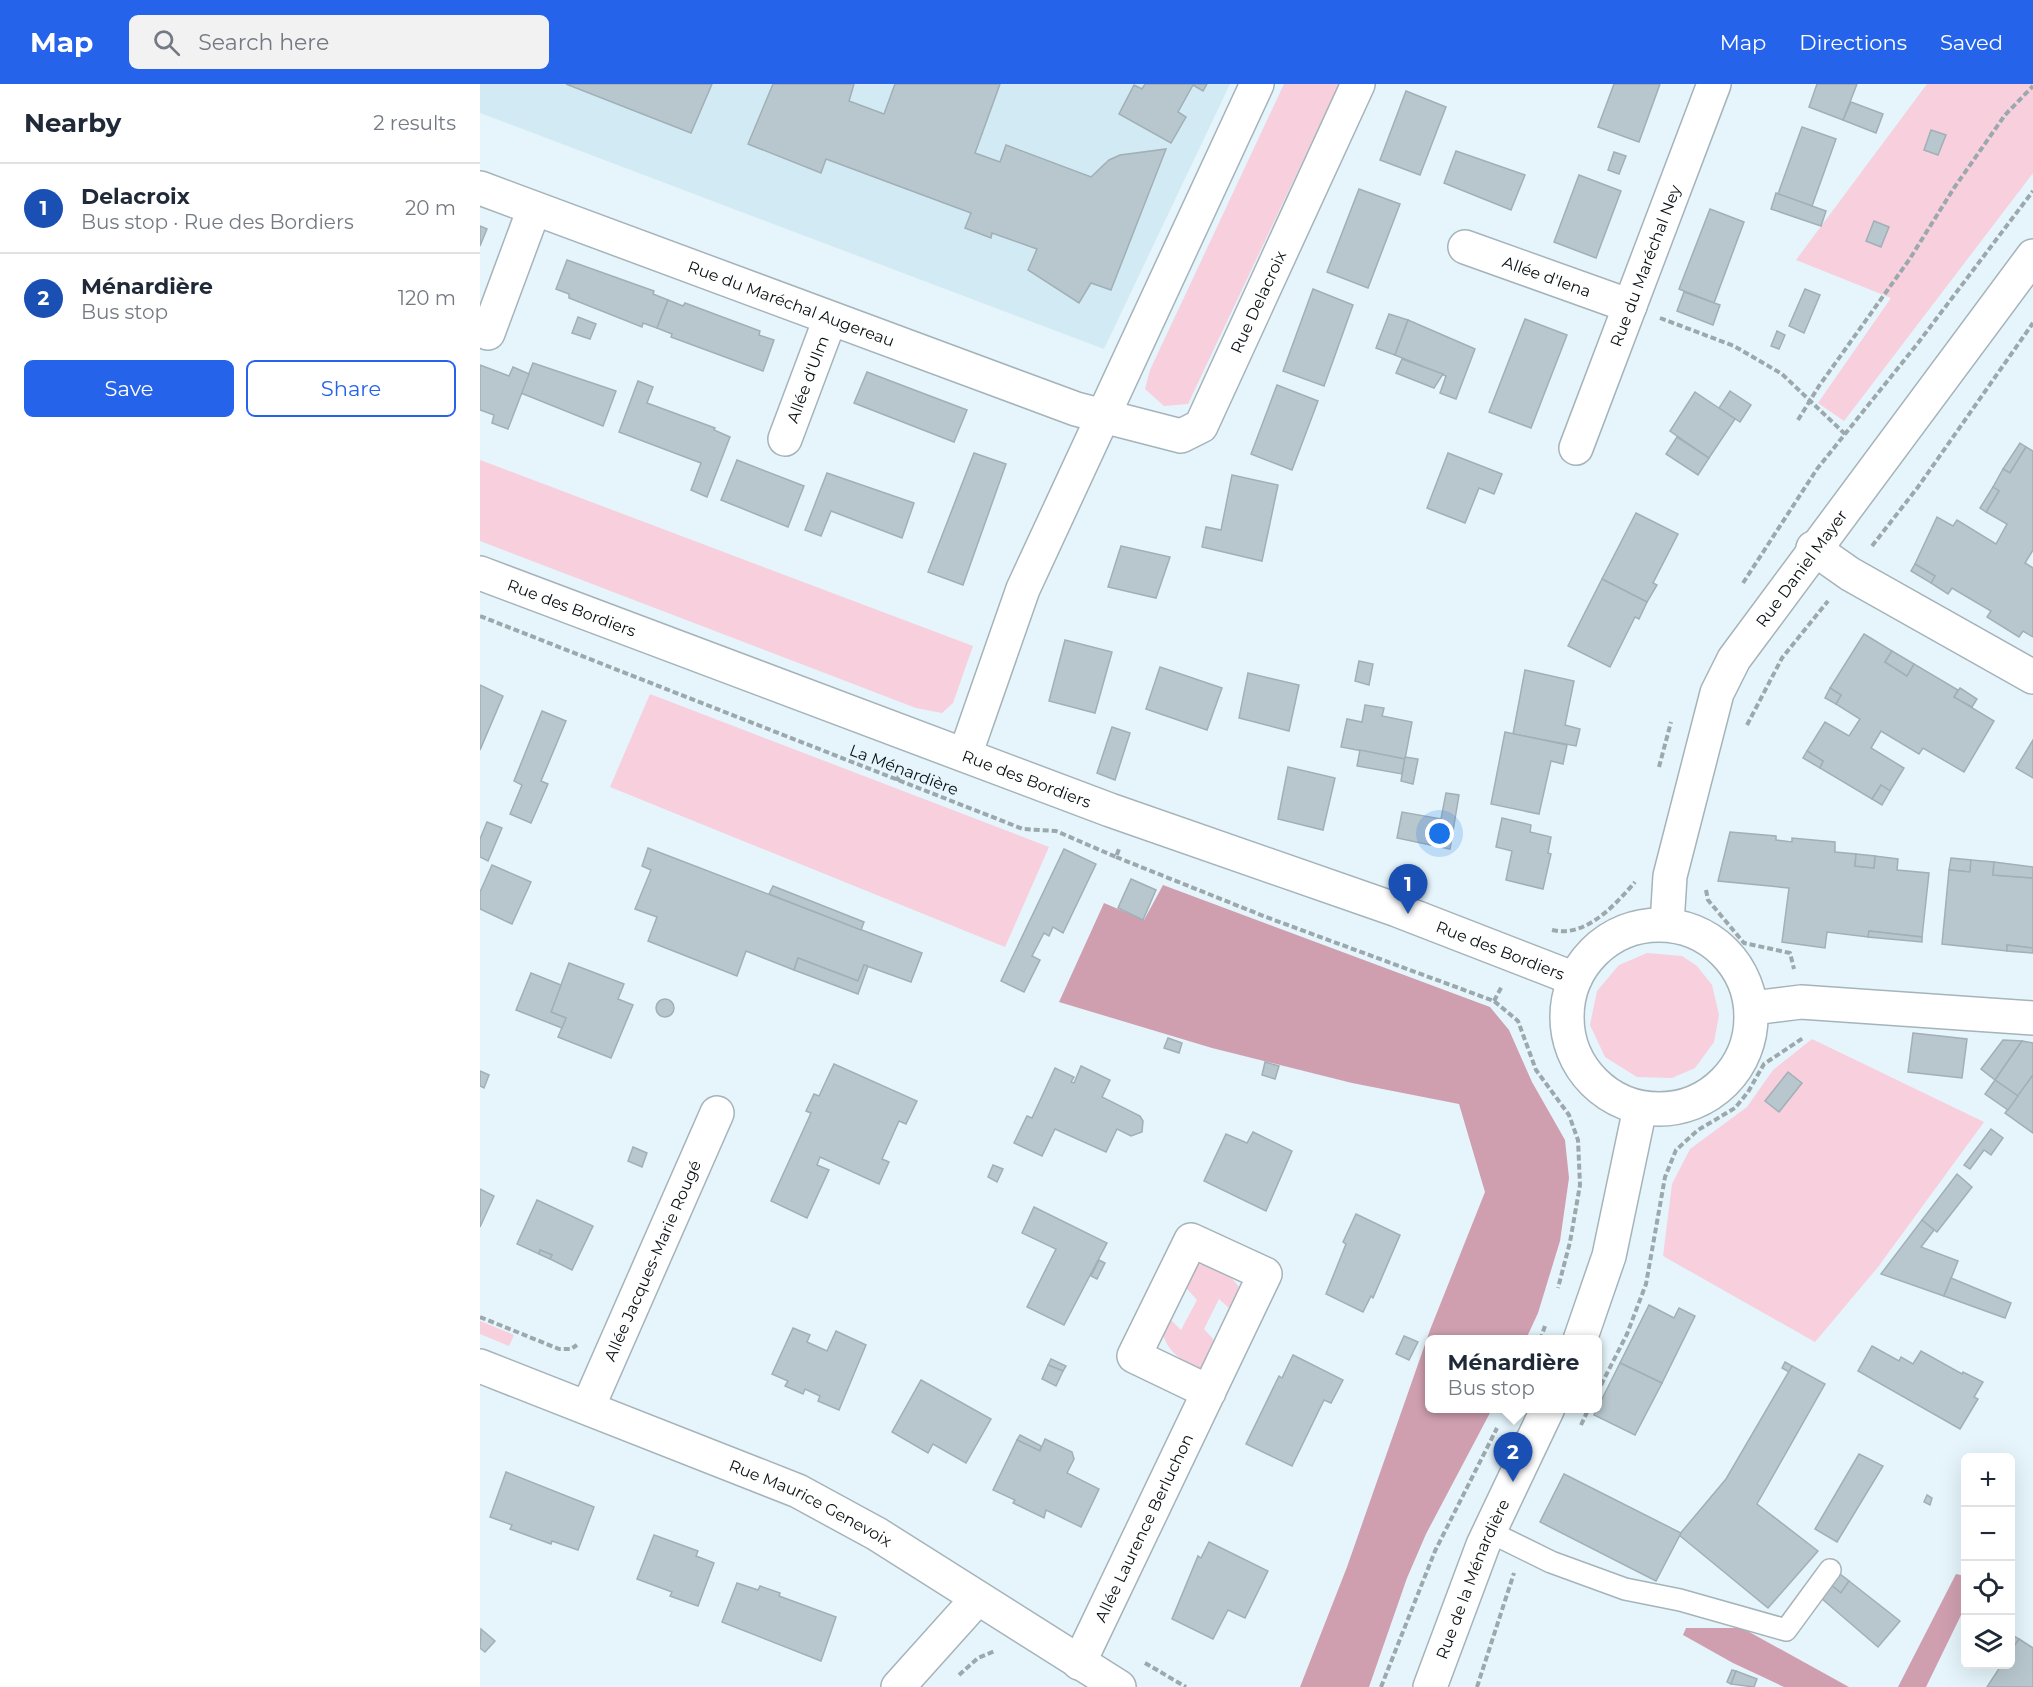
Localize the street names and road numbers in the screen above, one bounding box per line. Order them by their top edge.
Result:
street label: Rue du Maréchal Ney [1606,182,1685,349]
street label: Rue Delacroix [1226,247,1290,356]
street label: Allée d'Iena [1500,252,1594,301]
street label: Rue du Maréchal Augereau [685,256,897,350]
street label: Allée d'Ulm [782,333,832,425]
street label: Rue Daniel Mayer [1752,506,1851,631]
street label: Rue des Bordiers [505,575,639,640]
street label: La Ménardière [847,740,961,800]
street label: Rue des Bordiers [960,746,1094,812]
street label: Rue des Bordiers [1434,917,1568,984]
street label: Allée Jacques-Marie Rougé [600,1157,705,1364]
street label: Allée Laurence Berluchon [1091,1430,1197,1625]
street label: Rue Maurice Genevoix [726,1455,896,1551]
street label: Rue de la Ménardière [1432,1496,1513,1662]

